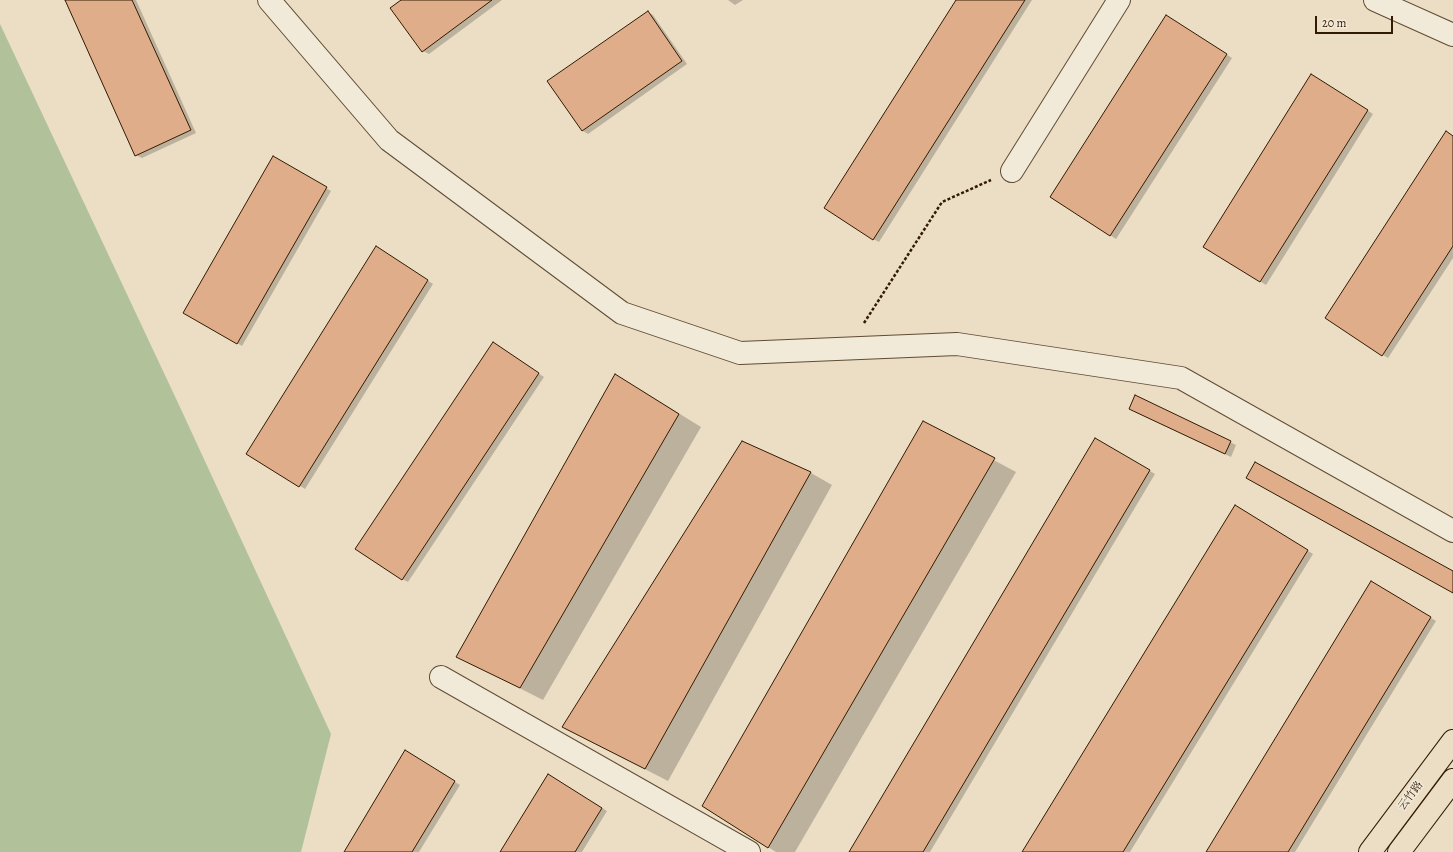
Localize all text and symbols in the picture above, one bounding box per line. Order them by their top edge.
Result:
scale bar [1317,8,1395,34]
text: 20 m [1322,15,1346,31]
street label: 云竹路 [1396,779,1426,813]

